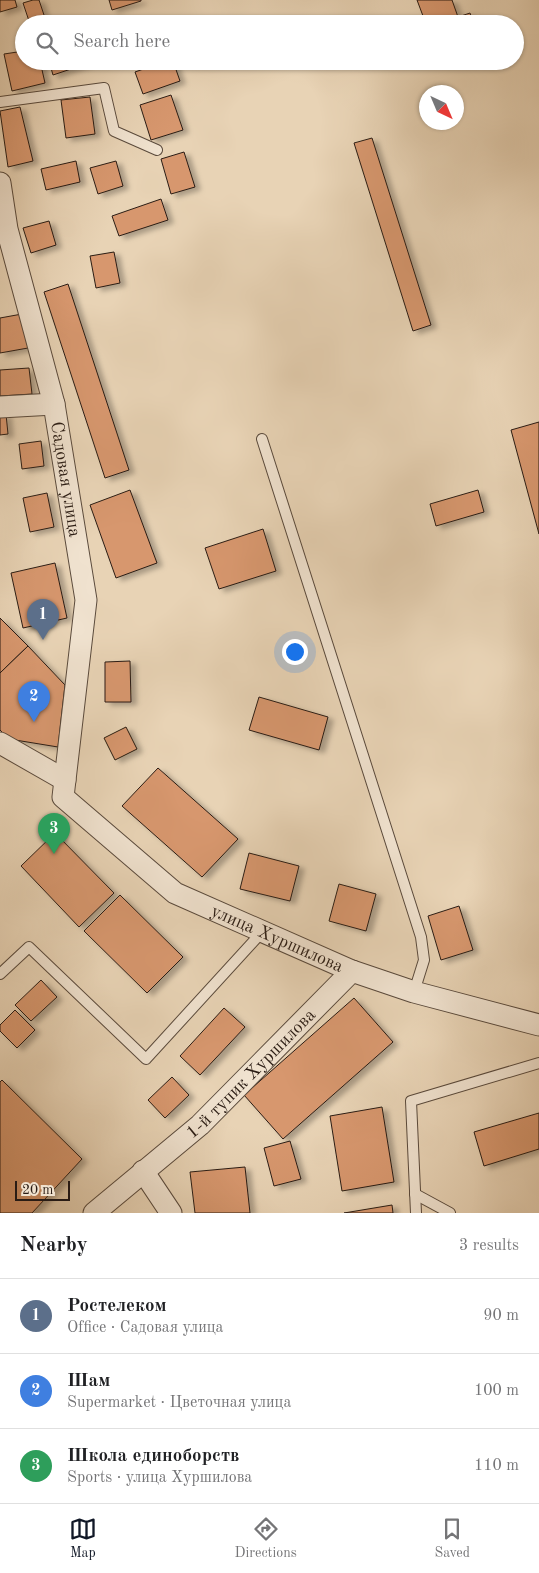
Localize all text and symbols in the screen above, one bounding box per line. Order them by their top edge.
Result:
search box [15,15,524,70]
icon: search [33,29,61,57]
text: Search here [73,33,170,52]
north arrow [419,85,464,130]
street label: Садовая улица [47,420,84,539]
pin: 1 [27,599,59,640]
your location [282,639,308,665]
pin: 2 [18,681,50,722]
pin: 3 [38,813,70,854]
street label: улица Хуршилова [208,902,346,976]
street label: 1-й тупик Хуршилова [183,1006,319,1142]
scale bar [15,1178,70,1201]
text: 20 m [22,1183,53,1197]
text: Nearby [20,1235,88,1256]
text: 3 results [459,1238,519,1254]
text: Ростелеком [67,1297,167,1316]
text: 1 [31,1308,41,1324]
text: 90 m [483,1308,519,1324]
text: Office · Садовая улица [67,1320,223,1336]
text: Шам [67,1372,110,1391]
text: 2 [31,1383,41,1399]
text: 100 m [474,1383,519,1399]
text: Supermarket · Цветочная улица [67,1395,291,1411]
text: Школа единоборств [67,1447,240,1466]
text: 3 [31,1458,41,1474]
text: 110 m [474,1458,519,1474]
text: Sports · улица Хуршилова [67,1470,252,1486]
tab: Map [69,1515,97,1562]
tab: Directions [235,1515,297,1562]
tab: Saved [434,1515,470,1562]

